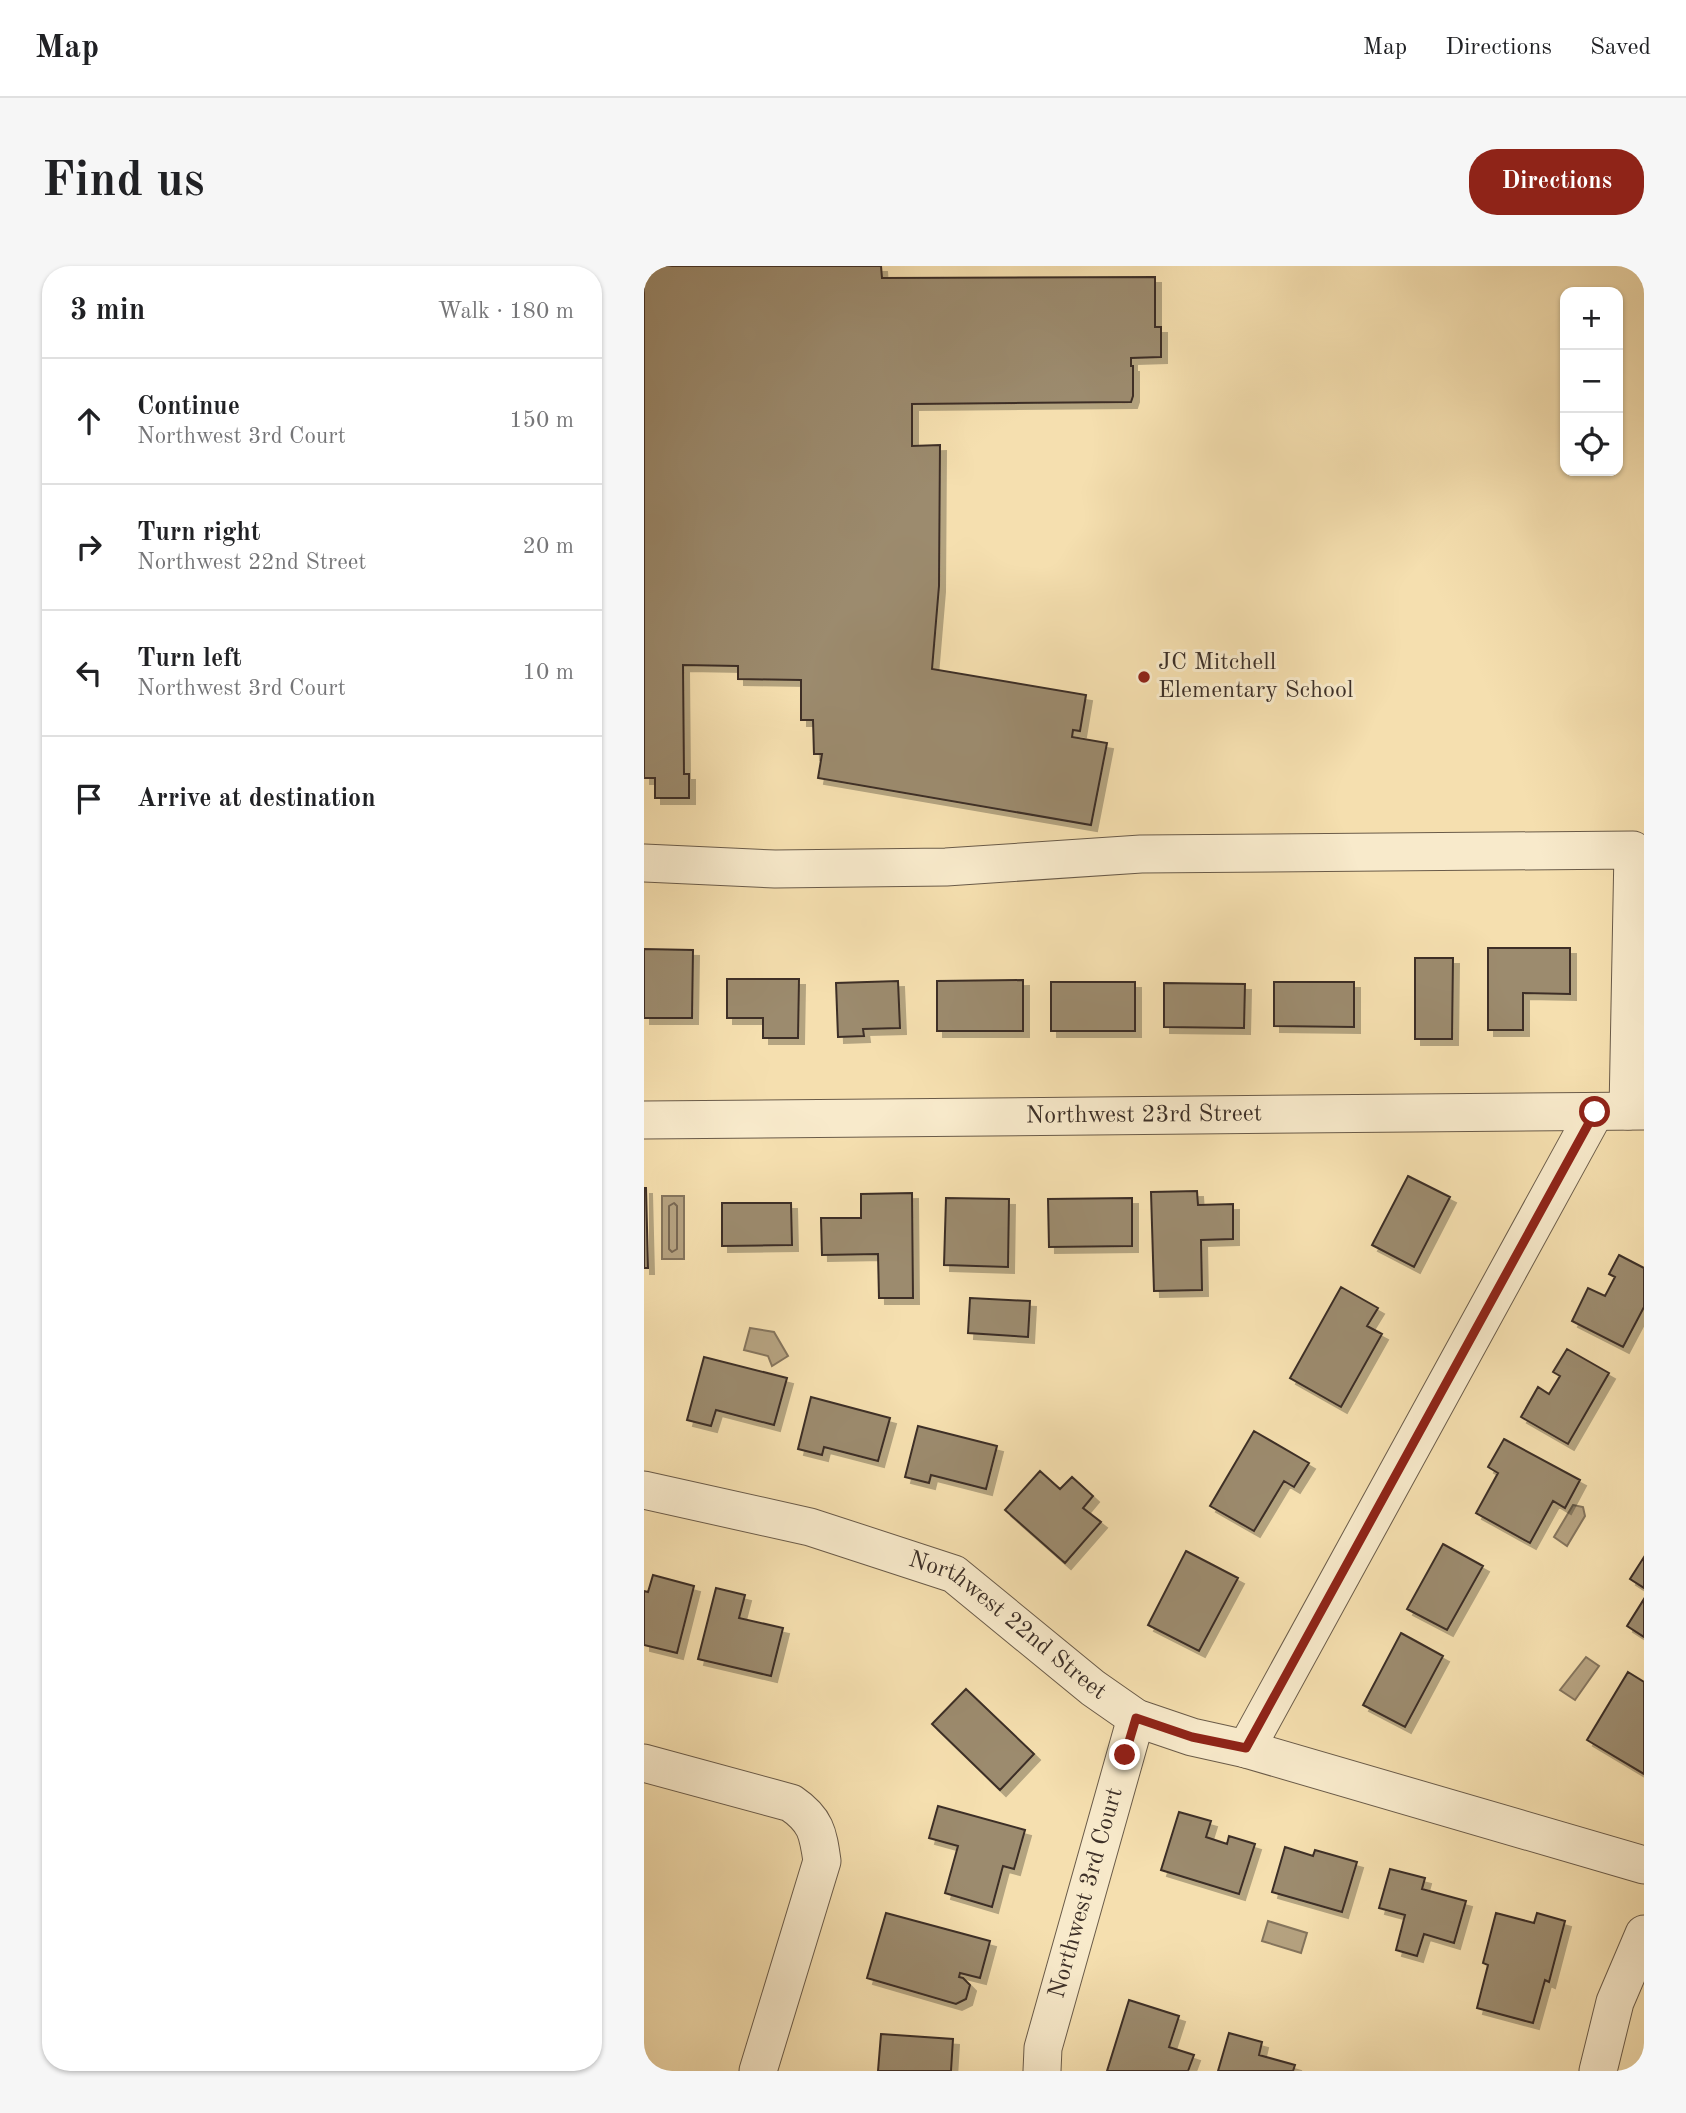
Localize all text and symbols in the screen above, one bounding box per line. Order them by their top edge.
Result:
text: Map [35,32,99,65]
text: Map [1363,36,1407,60]
text: Directions [1445,36,1552,60]
text: Saved [1590,36,1651,60]
button: Directions [1469,149,1644,215]
text: Find us [42,158,205,207]
map controls [1560,287,1623,476]
button: + [1560,287,1623,350]
text: 3 min [70,296,145,326]
text: Walk · 180 m [438,300,574,323]
button: − [1560,350,1623,413]
text: Continue [137,394,240,420]
icon: ahead [70,402,108,440]
text: 150 m [509,409,574,432]
button: locate [1560,413,1623,476]
text: Northwest 3rd Court [137,425,346,448]
text: Turn right [137,520,260,546]
icon: right [70,528,108,566]
text: 20 m [523,535,574,558]
text: Northwest 22nd Street [137,551,366,574]
text: Turn left [137,646,242,672]
place label: JC Mitchell Elementary School [1158,651,1353,703]
icon: left [70,654,108,692]
text: 10 m [523,661,574,684]
marker: JC Mitchell Elementary School [1136,669,1152,685]
text: Northwest 3rd Court [137,677,346,700]
icon: arrive [70,780,108,818]
text: Arrive at destination [137,786,376,812]
route start [1579,1096,1610,1127]
street label: Northwest 23rd Street [1026,1102,1262,1129]
street label: Northwest 22nd Street [905,1548,1110,1705]
route end [1109,1739,1140,1770]
street label: Northwest 3rd Court [1046,1785,1128,2001]

